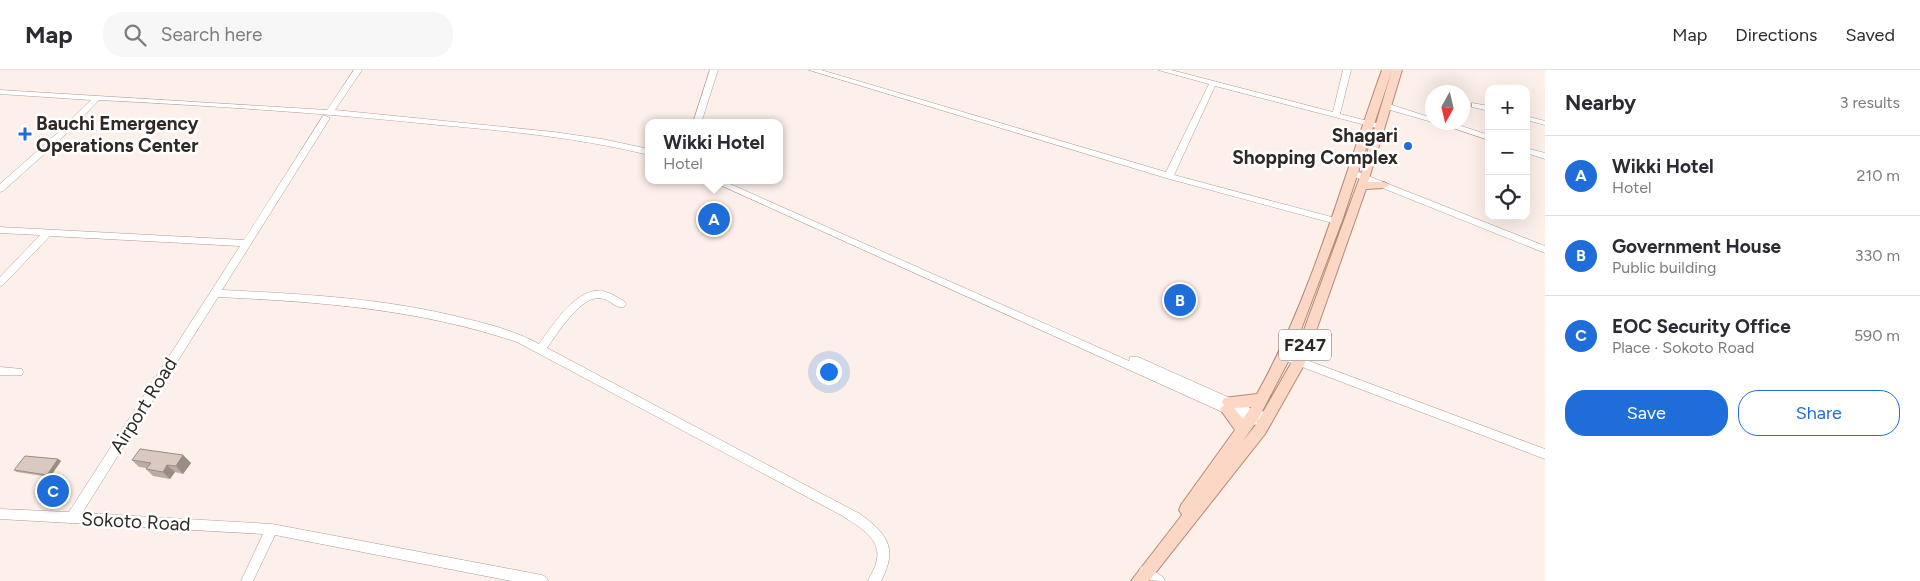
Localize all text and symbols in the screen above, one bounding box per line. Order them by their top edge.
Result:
search box [103,12,453,57]
text: Map [25,20,73,49]
icon: search [121,21,149,49]
text: Search here [161,23,262,46]
text: Map [1672,24,1707,46]
text: Directions [1735,24,1817,46]
text: Saved [1845,24,1895,46]
north arrow [1425,85,1470,130]
map controls [1485,85,1530,220]
button: + [1485,85,1530,130]
text: Nearby [1565,90,1636,115]
text: 3 results [1840,93,1900,112]
place label: Bauchi Emergency Operations Center [36,112,198,157]
popup [645,119,783,184]
place label: Shagari Shopping Complex [1232,124,1398,169]
marker: Bauchi Emergency Operations Center [18,127,32,141]
button: − [1485,130,1530,175]
text: Wikki Hotel [663,131,765,154]
marker: Shagari Shopping Complex [1402,140,1414,152]
text: Hotel [663,154,703,173]
text: Wikki Hotel [1612,155,1714,178]
text: A [1575,166,1587,185]
text: 210 m [1857,166,1900,185]
button: locate [1485,175,1530,220]
text: Hotel [1612,178,1652,197]
pin: A [698,200,730,238]
text: Government House [1612,235,1781,258]
text: B [1576,246,1586,265]
text: 330 m [1855,246,1900,265]
text: Public building [1612,258,1716,277]
pin: B [1164,281,1196,319]
text: EOC Security Office [1612,315,1791,338]
text: C [1575,326,1587,345]
text: 590 m [1854,326,1900,345]
road number: F247 [1279,330,1331,360]
text: Place · Sokoto Road [1612,338,1754,357]
street label: Airport Road [105,353,182,457]
your location [816,359,842,385]
button: Save [1565,390,1728,436]
button: Share [1738,390,1900,436]
pin: C [37,472,69,510]
street label: Sokoto Road [81,507,191,536]

